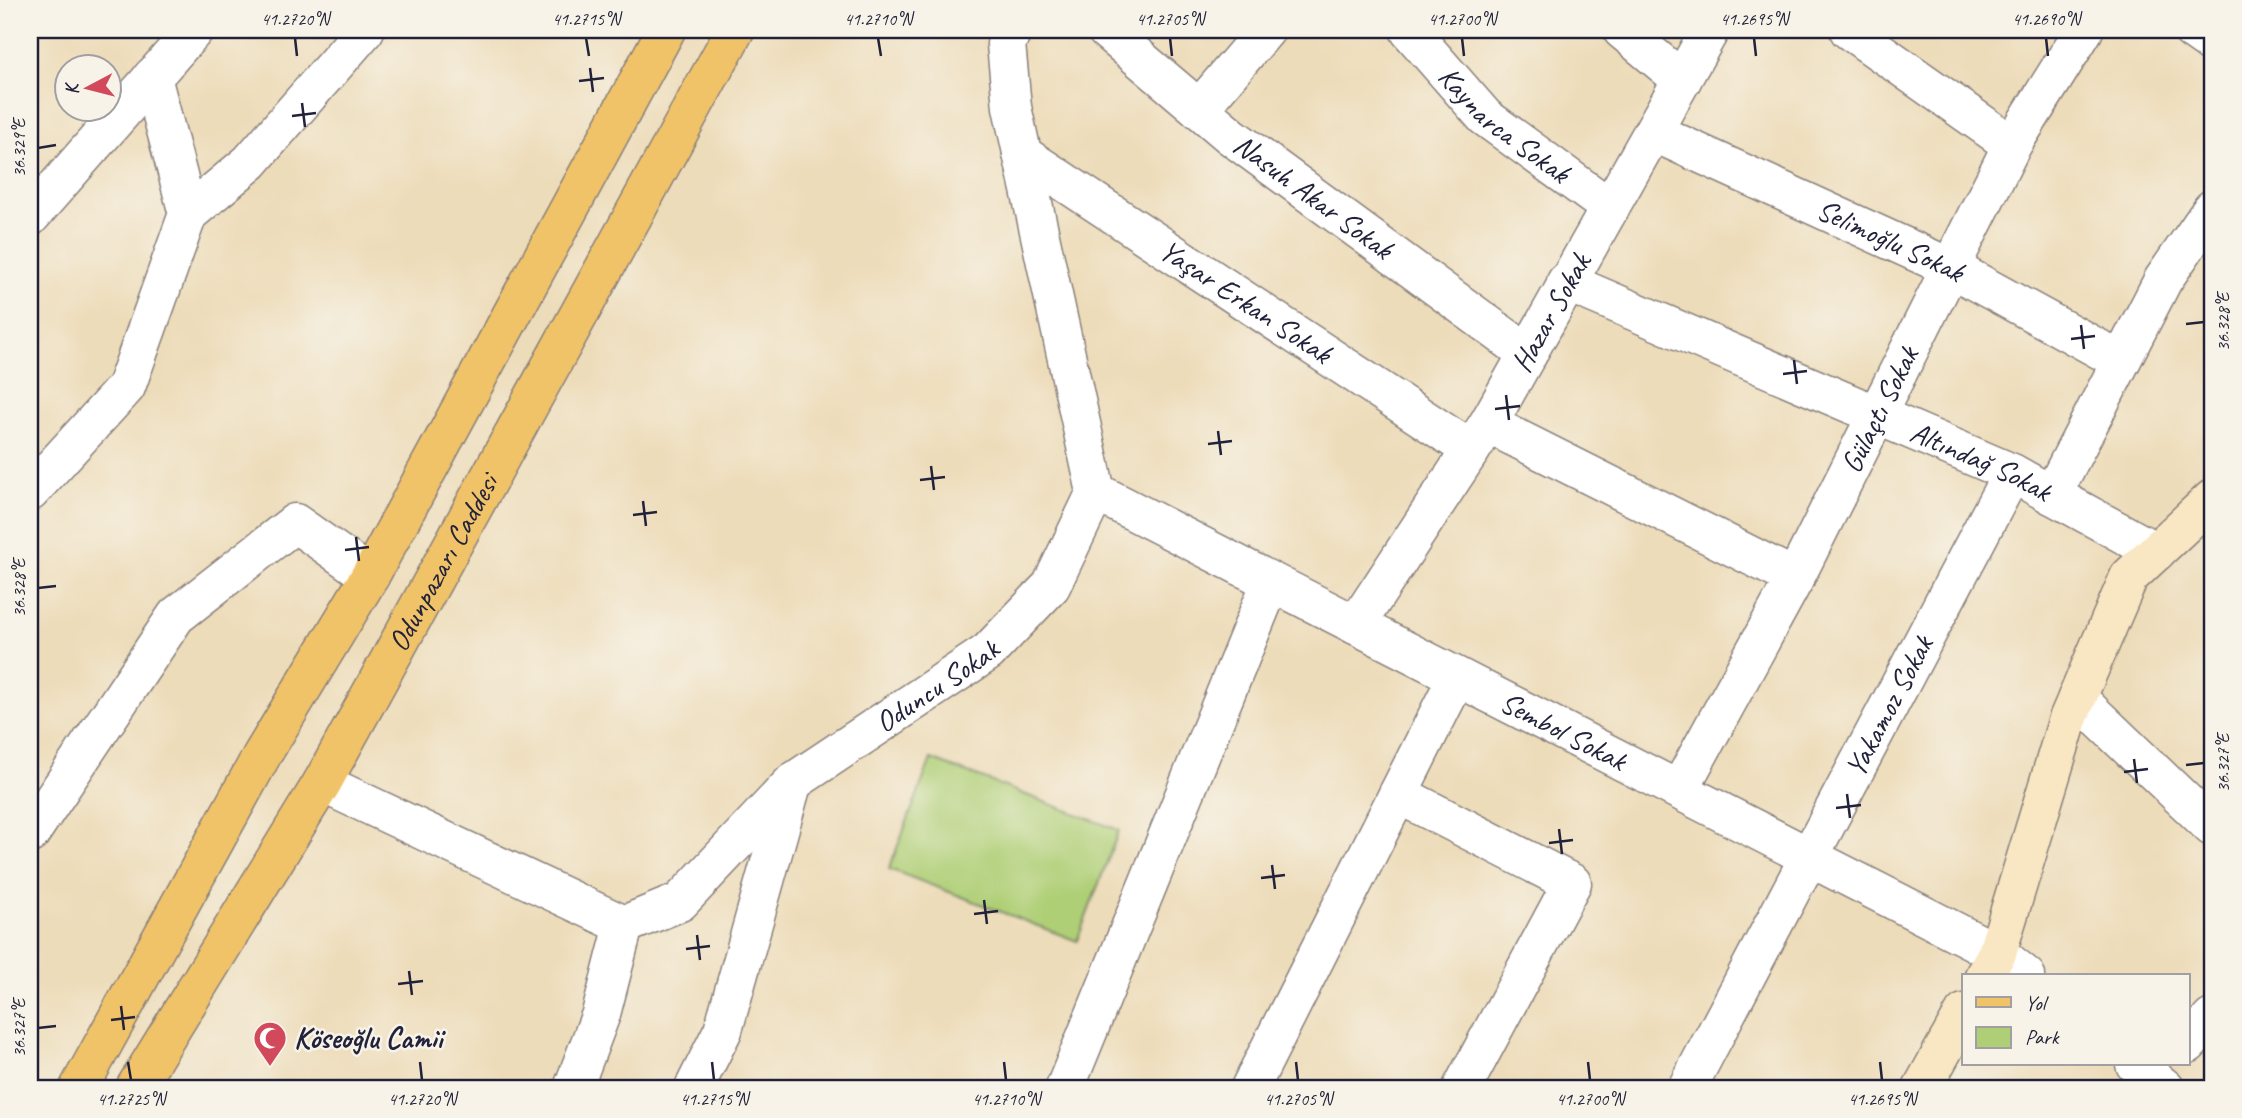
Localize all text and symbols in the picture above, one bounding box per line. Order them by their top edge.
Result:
text: 41.2720°N [261,8,332,30]
text: 41.2715°N [552,8,623,30]
text: 41.2710°N [844,8,915,30]
text: 41.2705°N [1136,8,1207,30]
text: 41.2700°N [1428,8,1499,30]
text: 41.2695°N [1720,8,1791,30]
text: 41.2690°N [2012,8,2083,30]
north arrow [52,52,122,122]
street label: Kaynarca Sokak [1430,58,1579,193]
text: K [59,79,85,96]
text: 36.329°E [8,116,30,177]
street label: Nasuh Akar Sokak [1226,125,1402,269]
street label: Selimoğlu Sokak [1811,190,1972,291]
street label: Yaşar Erkan Sokak [1153,231,1341,373]
street label: Hazar Sokak [1502,245,1600,379]
text: 36.328°E [2212,290,2234,351]
street label: Gülaçtı Sokak [1832,338,1928,479]
street label: Altındağ Sokak [1905,413,2060,511]
street label: Odunpazarı Caddesi [379,465,508,658]
text: 36.328°E [8,556,30,617]
street label: Yakamoz Sokak [1836,627,1942,783]
street label: Oduncu Sokak [868,631,1009,741]
street label: Sembol Sokak [1494,683,1635,780]
text: 36.327°E [2212,731,2234,792]
legend [1962,974,2190,1066]
text: Yol [2025,990,2049,1016]
text: 36.327°E [8,996,30,1057]
mosque icon: Köseoğlu Camii [251,1019,289,1068]
place label: Köseoğlu Camii [294,1019,446,1057]
text: Park [2025,1024,2060,1050]
text: 41.2725°N [97,1088,168,1110]
text: 41.2720°N [388,1088,459,1110]
text: 41.2715°N [680,1088,751,1110]
text: 41.2710°N [972,1088,1043,1110]
text: 41.2705°N [1264,1088,1335,1110]
text: 41.2700°N [1556,1088,1627,1110]
text: 41.2695°N [1848,1088,1919,1110]

